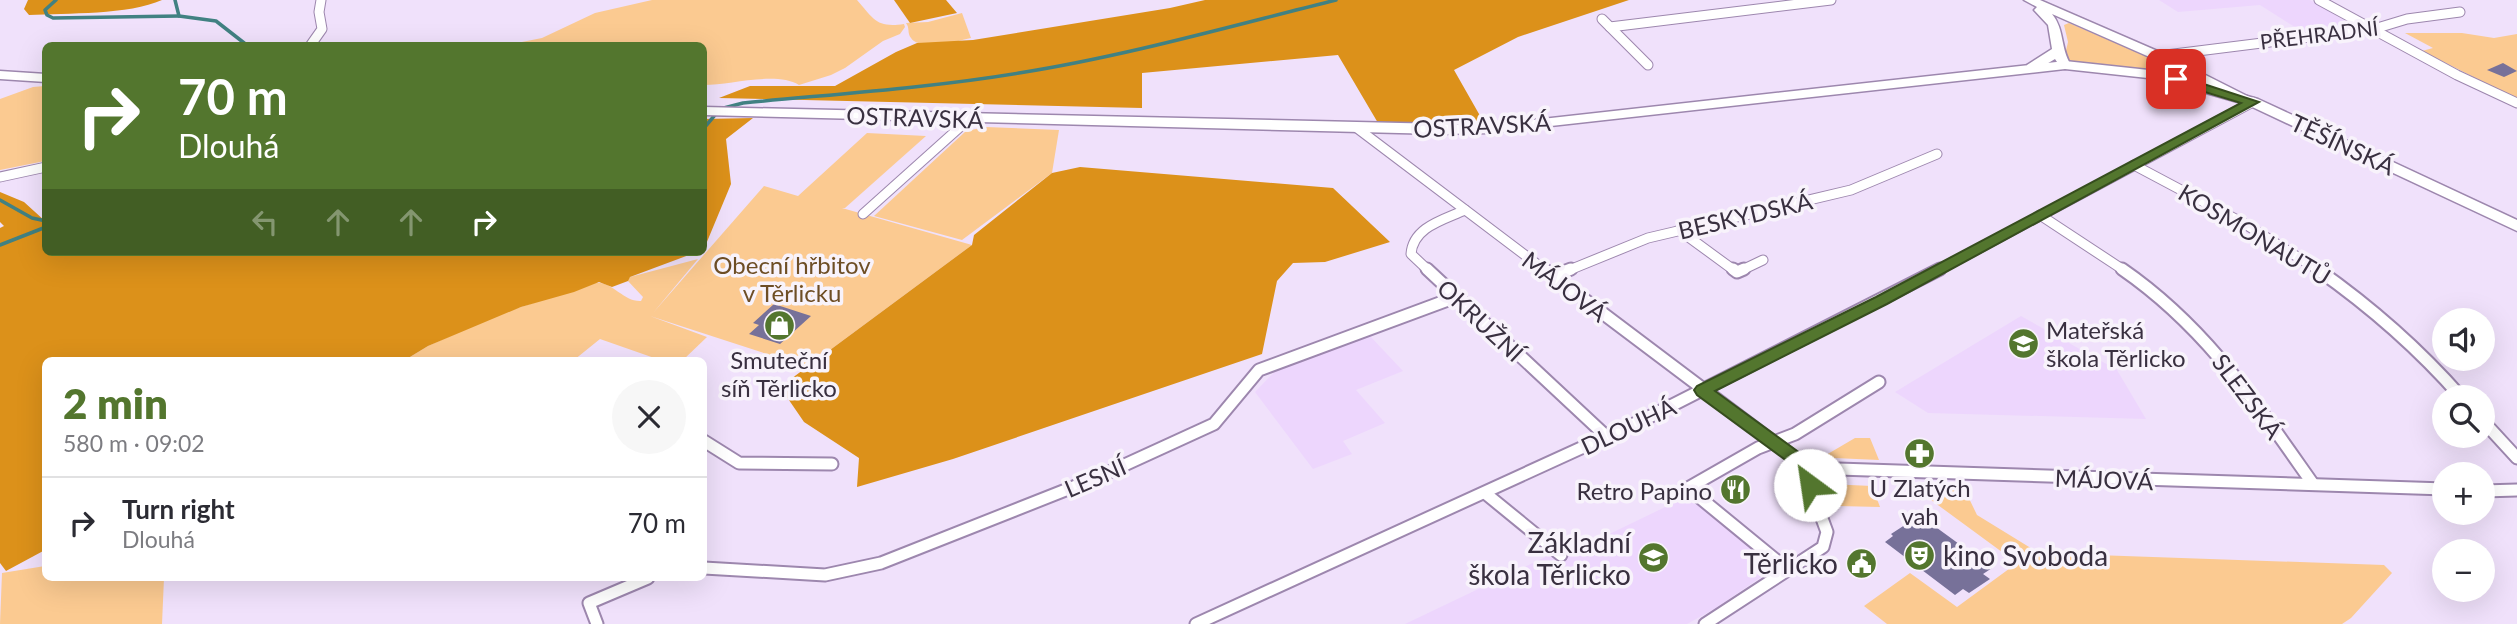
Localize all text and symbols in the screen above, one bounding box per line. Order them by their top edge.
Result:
street label: PŘEHRADNÍ [2258,14,2381,54]
pin [2146,49,2206,109]
icon: arrive [2157,60,2195,98]
text: 70 m [178,67,288,125]
icon: right [63,70,154,161]
street label: OSTRAVSKÁ [846,100,985,134]
street label: OSTRAVSKÁ [1413,107,1552,143]
street label: TĚŠÍNSKÁ [2286,107,2400,181]
text: Dlouhá [178,126,279,165]
street label: KOSMONAUTŮ [2174,177,2336,291]
street label: BESKYDSKÁ [1675,185,1816,245]
icon: left [246,203,284,241]
icon: ahead [319,203,357,241]
icon: ahead [392,203,430,241]
icon: right [465,203,503,241]
street label: MÁJOVÁ [1517,245,1614,328]
park label: Obecní hřbitov v Těrlicku [713,250,871,307]
street label: OKRUŽNÍ [1432,273,1531,368]
shop icon: Smuteční síň Těrlicko [762,308,796,342]
map controls [2432,308,2495,602]
button: sound [2432,308,2495,371]
place label: Mateřská škola Těrlicko [2046,315,2186,372]
school or university icon: Mateřská škola Těrlicko [2006,326,2040,360]
place label: Smuteční síň Těrlicko [721,345,837,402]
street label: SLEZSKÁ [2207,348,2290,445]
text: 2 min [63,378,168,428]
button: close [612,380,686,454]
button: search [2432,385,2495,448]
street label: DLOUHÁ [1576,391,1681,461]
text: 580 m · 09:02 [63,429,205,457]
pharmacy icon: U Zlatých vah [1903,436,1937,470]
position arrow [1773,448,1847,522]
street label: LESNÍ [1060,451,1131,503]
button: + [2432,462,2495,525]
street label: MÁJOVÁ [2054,463,2155,495]
restaurant icon: Retro Papino [1718,473,1752,507]
place label: U Zlatých vah [1869,473,1971,530]
place label: Retro Papino [1576,476,1712,505]
text: Turn right [122,493,235,525]
icon: right [63,504,101,542]
text: 70 m [628,507,686,539]
text: Dlouhá [122,525,195,553]
place label: Základní škola Těrlicko [1468,525,1632,591]
theatre icon: kino Svoboda [1903,538,1937,572]
place label: kino Svoboda [1943,538,2108,572]
button: − [2432,539,2495,602]
school or university icon: Základní škola Těrlicko [1637,541,1671,575]
place label: Těrlicko [1744,546,1838,580]
public building icon: Těrlicko [1844,546,1878,580]

